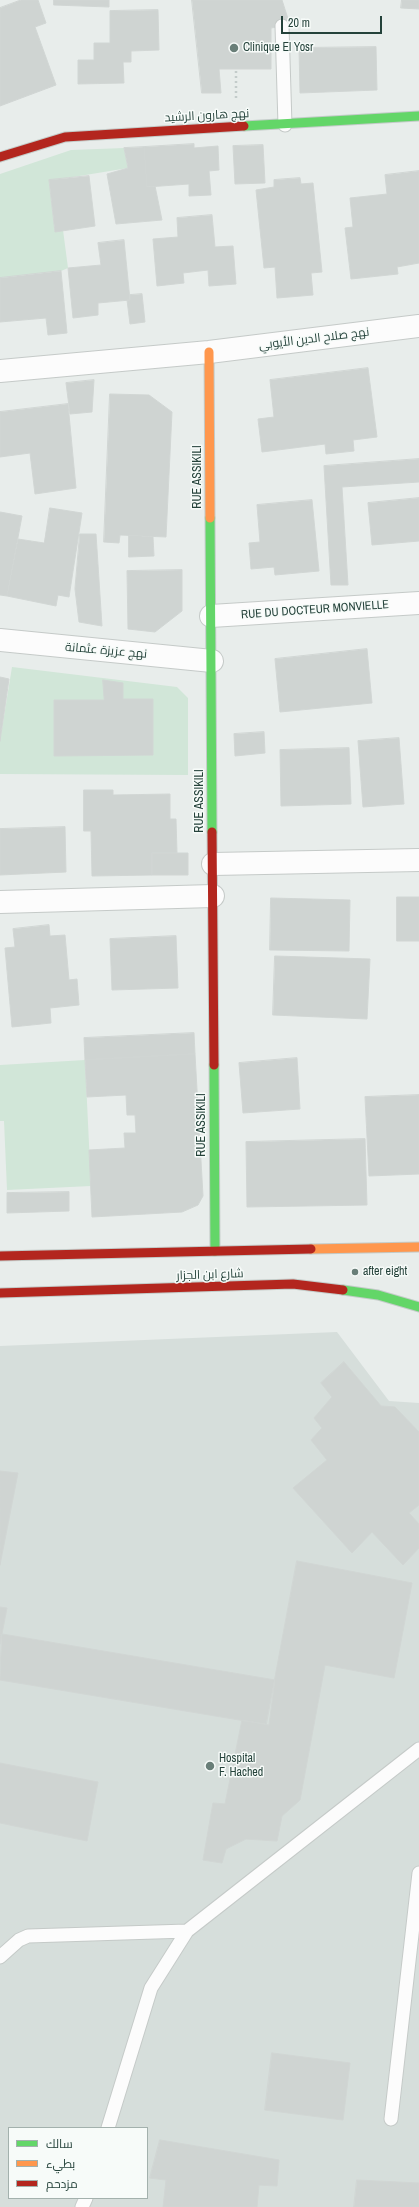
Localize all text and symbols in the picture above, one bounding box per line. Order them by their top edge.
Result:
scale bar [283,8,384,34]
text: 20 m [288,15,310,31]
place label: Clinique El Yosr [243,41,313,55]
marker: Clinique El Yosr [228,42,240,54]
street label: نهج هارون الرشيد [164,107,250,125]
street label: نهج صلاح الدين الأيوبي [258,325,370,353]
street label: RUE ASSIKILI [191,445,205,509]
street label: RUE DU DOCTEUR MONVIELLE [241,598,389,622]
street label: نهج عزيزة عثمانة [65,640,147,662]
street label: RUE ASSIKILI [193,769,207,833]
street label: RUE ASSIKILI [195,1093,209,1157]
place label: after eight [363,1265,407,1279]
street label: شارع ابن الجزار [176,1267,244,1283]
marker: after eight [350,1267,360,1277]
place label: Hospital F. Hached [219,1752,263,1780]
marker: Hospital F. Hached [204,1760,216,1772]
legend [8,2127,148,2199]
text: سالك [46,2136,73,2152]
text: بطيء [46,2156,75,2172]
text: مزدحم [46,2176,78,2192]

